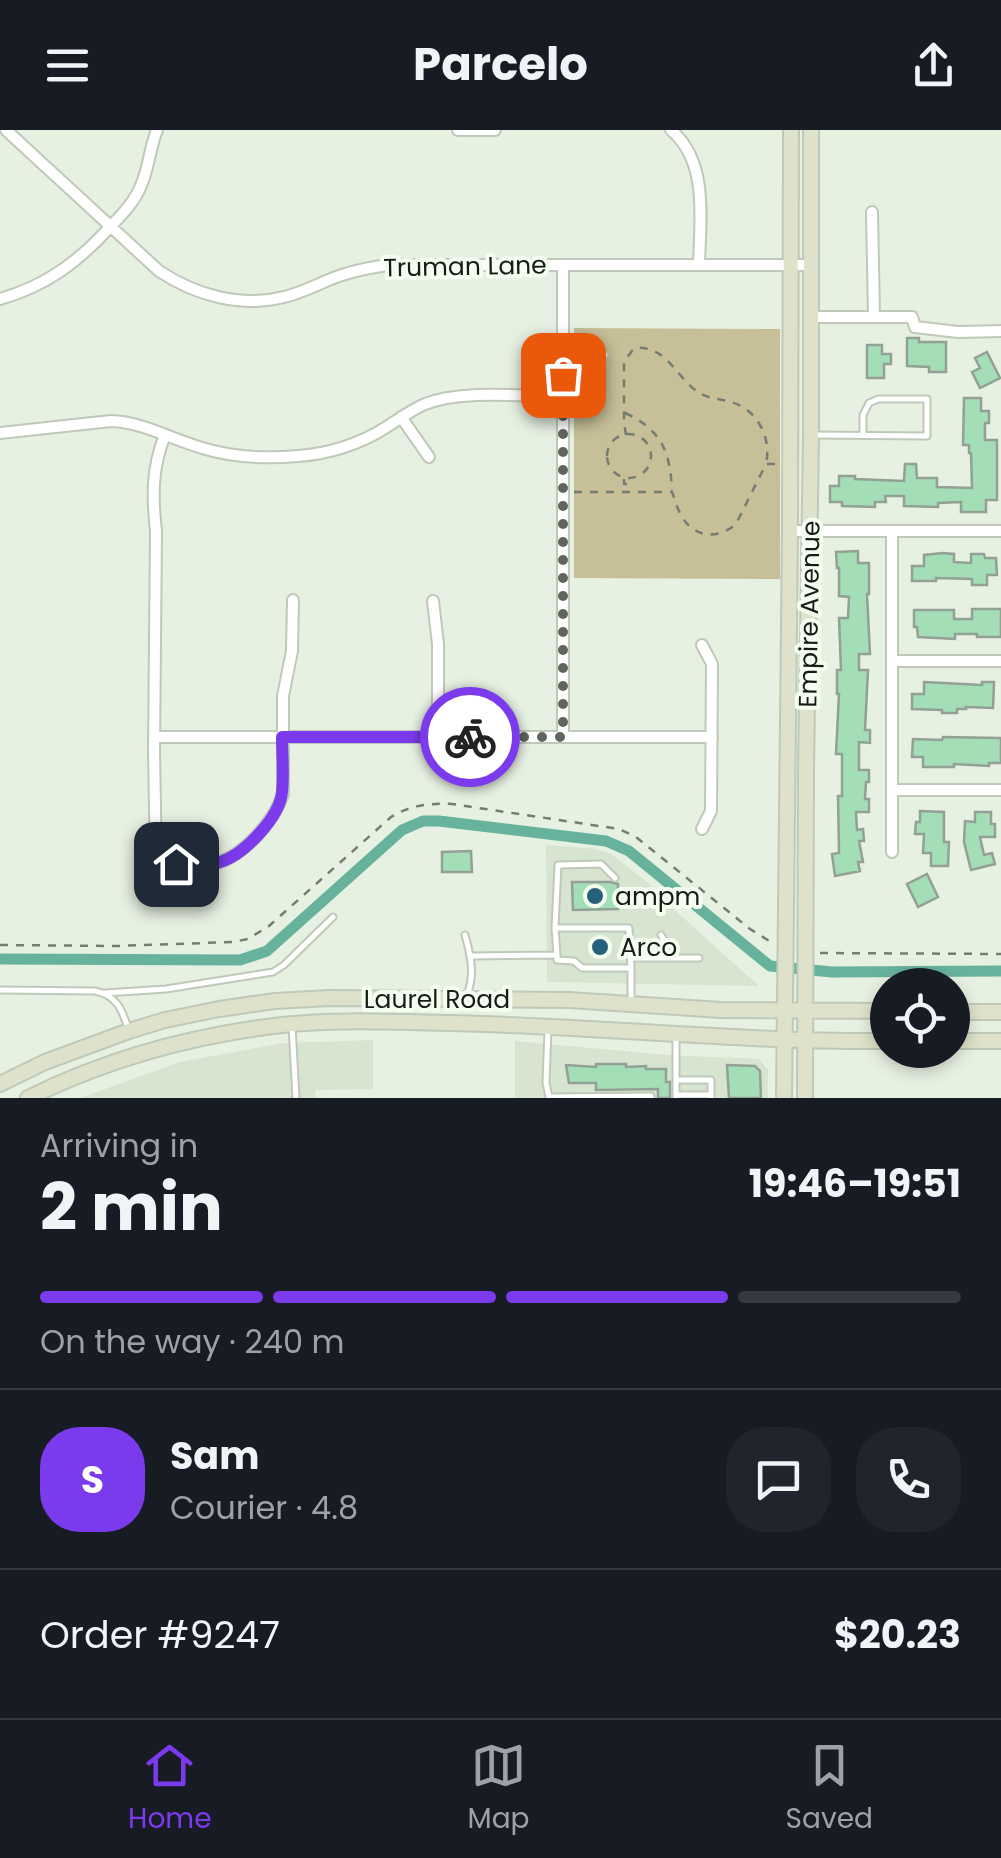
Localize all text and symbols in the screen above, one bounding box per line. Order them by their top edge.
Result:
text: Parcelo [413,33,588,96]
icon: menu [40,38,95,93]
icon: share [906,38,961,93]
street label: Truman Lane [383,248,547,285]
pin [521,333,606,418]
icon: bag [536,348,591,403]
street label: Empire Avenue [790,520,829,708]
courier [420,687,520,787]
icon: bike [443,710,498,765]
pin [134,822,219,907]
icon: home [149,837,204,892]
place label: ampm [615,879,700,914]
marker: ampm [584,885,606,907]
place label: Arco [620,930,677,965]
marker: Arco [589,936,611,958]
map controls [870,968,970,1068]
button: locate [870,968,970,1068]
street label: Laurel Road [364,982,510,1017]
text: Arriving in [40,1123,198,1168]
text: 19:46–19:51 [749,1157,961,1210]
text: 2 min [40,1162,223,1253]
text: On the way · 240 m [40,1319,345,1364]
button: chat [726,1427,831,1532]
button: phone [856,1427,961,1532]
text: Sam [170,1429,259,1482]
text: S [81,1453,104,1506]
text: Courier · 4.8 [170,1485,358,1530]
text: Order #9247 [40,1608,280,1661]
text: $20.23 [834,1608,961,1661]
tab: Home [128,1738,212,1840]
tab: Map [468,1738,530,1840]
tab: Saved [786,1738,873,1840]

